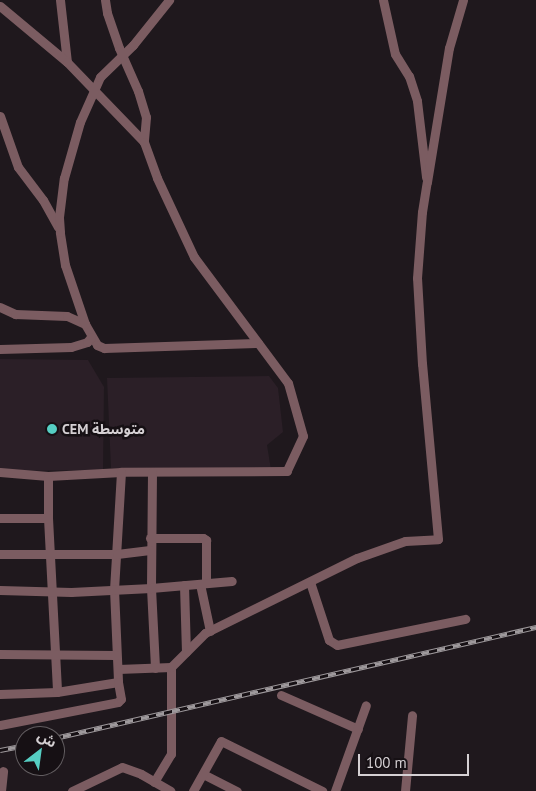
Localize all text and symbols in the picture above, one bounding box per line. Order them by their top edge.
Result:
place label: CEM متوسطة [62,421,145,437]
marker: CEM متوسطة [46,423,58,435]
north arrow [15,726,65,776]
text: ش [34,726,60,751]
scale bar [361,744,472,776]
text: 100 m [366,753,407,772]

